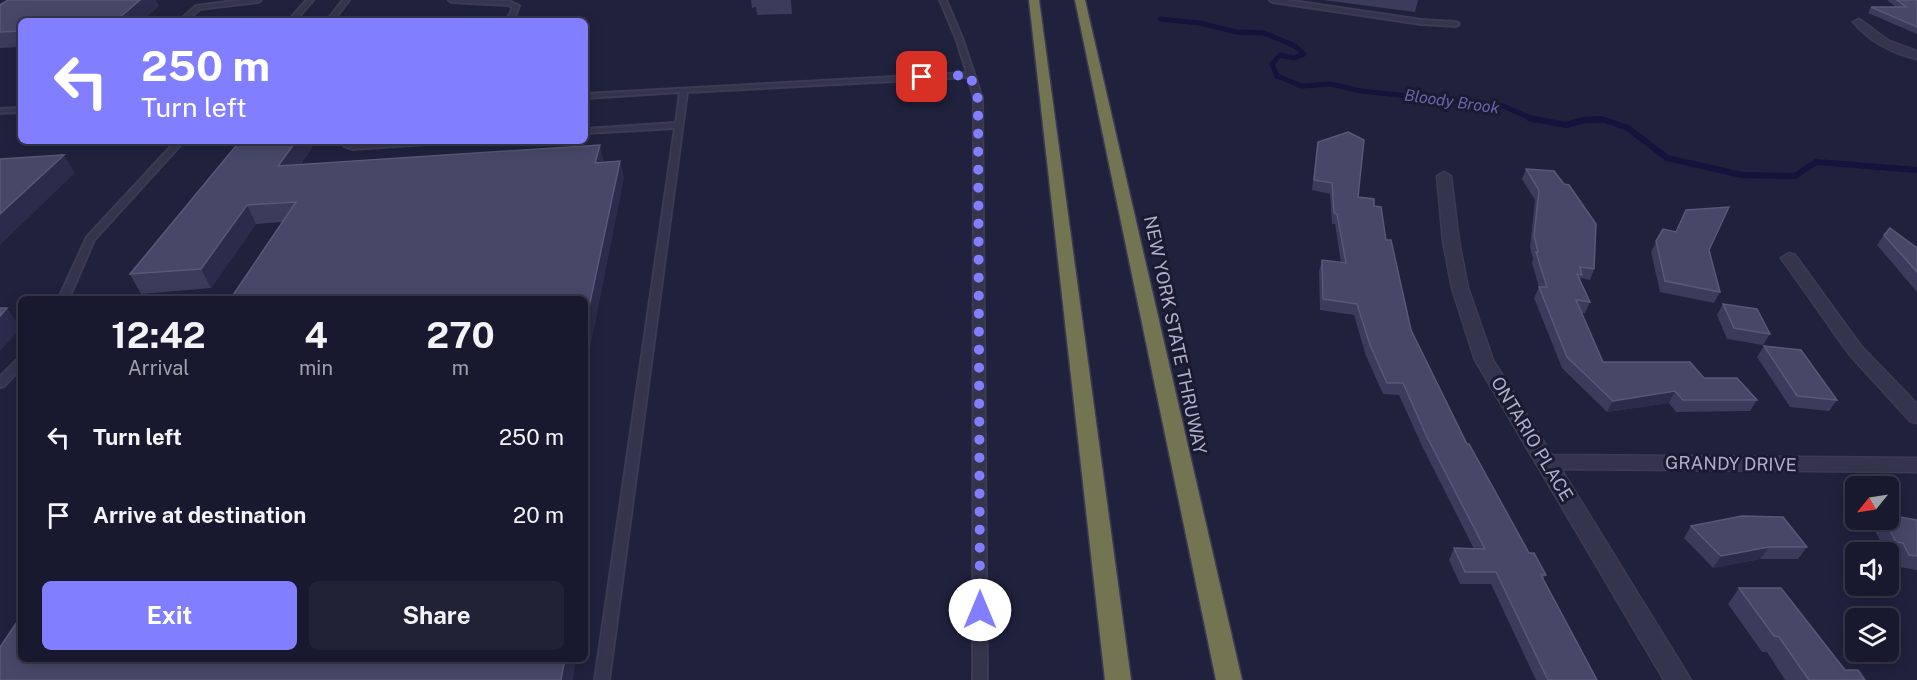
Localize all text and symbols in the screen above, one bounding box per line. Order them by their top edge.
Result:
text: 250 m [141,41,270,90]
icon: left [42,42,120,120]
pin [896,51,947,102]
icon: arrive [905,60,938,93]
water label: Bloody Brook [1403,85,1501,118]
text: Turn left [141,91,247,123]
street label: NEW YORK STATE THRUWAY [1140,214,1211,456]
text: 12:42 [111,314,206,356]
text: 4 [304,314,328,356]
text: 270 [426,314,495,356]
text: Arrival [128,356,189,380]
text: min [299,356,333,380]
text: m [452,356,469,380]
street label: ONTARIO PLACE [1487,373,1578,505]
icon: left [42,421,75,454]
text: Turn left [93,424,182,450]
text: 250 m [499,424,564,450]
street label: GRANDY DRIVE [1665,452,1797,475]
north arrow [1845,476,1899,530]
map controls [1845,476,1899,662]
icon: arrive [42,499,75,532]
text: Arrive at destination [93,502,306,528]
text: 20 m [513,502,564,528]
button: sound [1845,542,1899,596]
position arrow [948,578,1012,642]
button: Exit [42,581,297,650]
button: Share [309,581,564,650]
button: layers [1845,608,1899,662]

